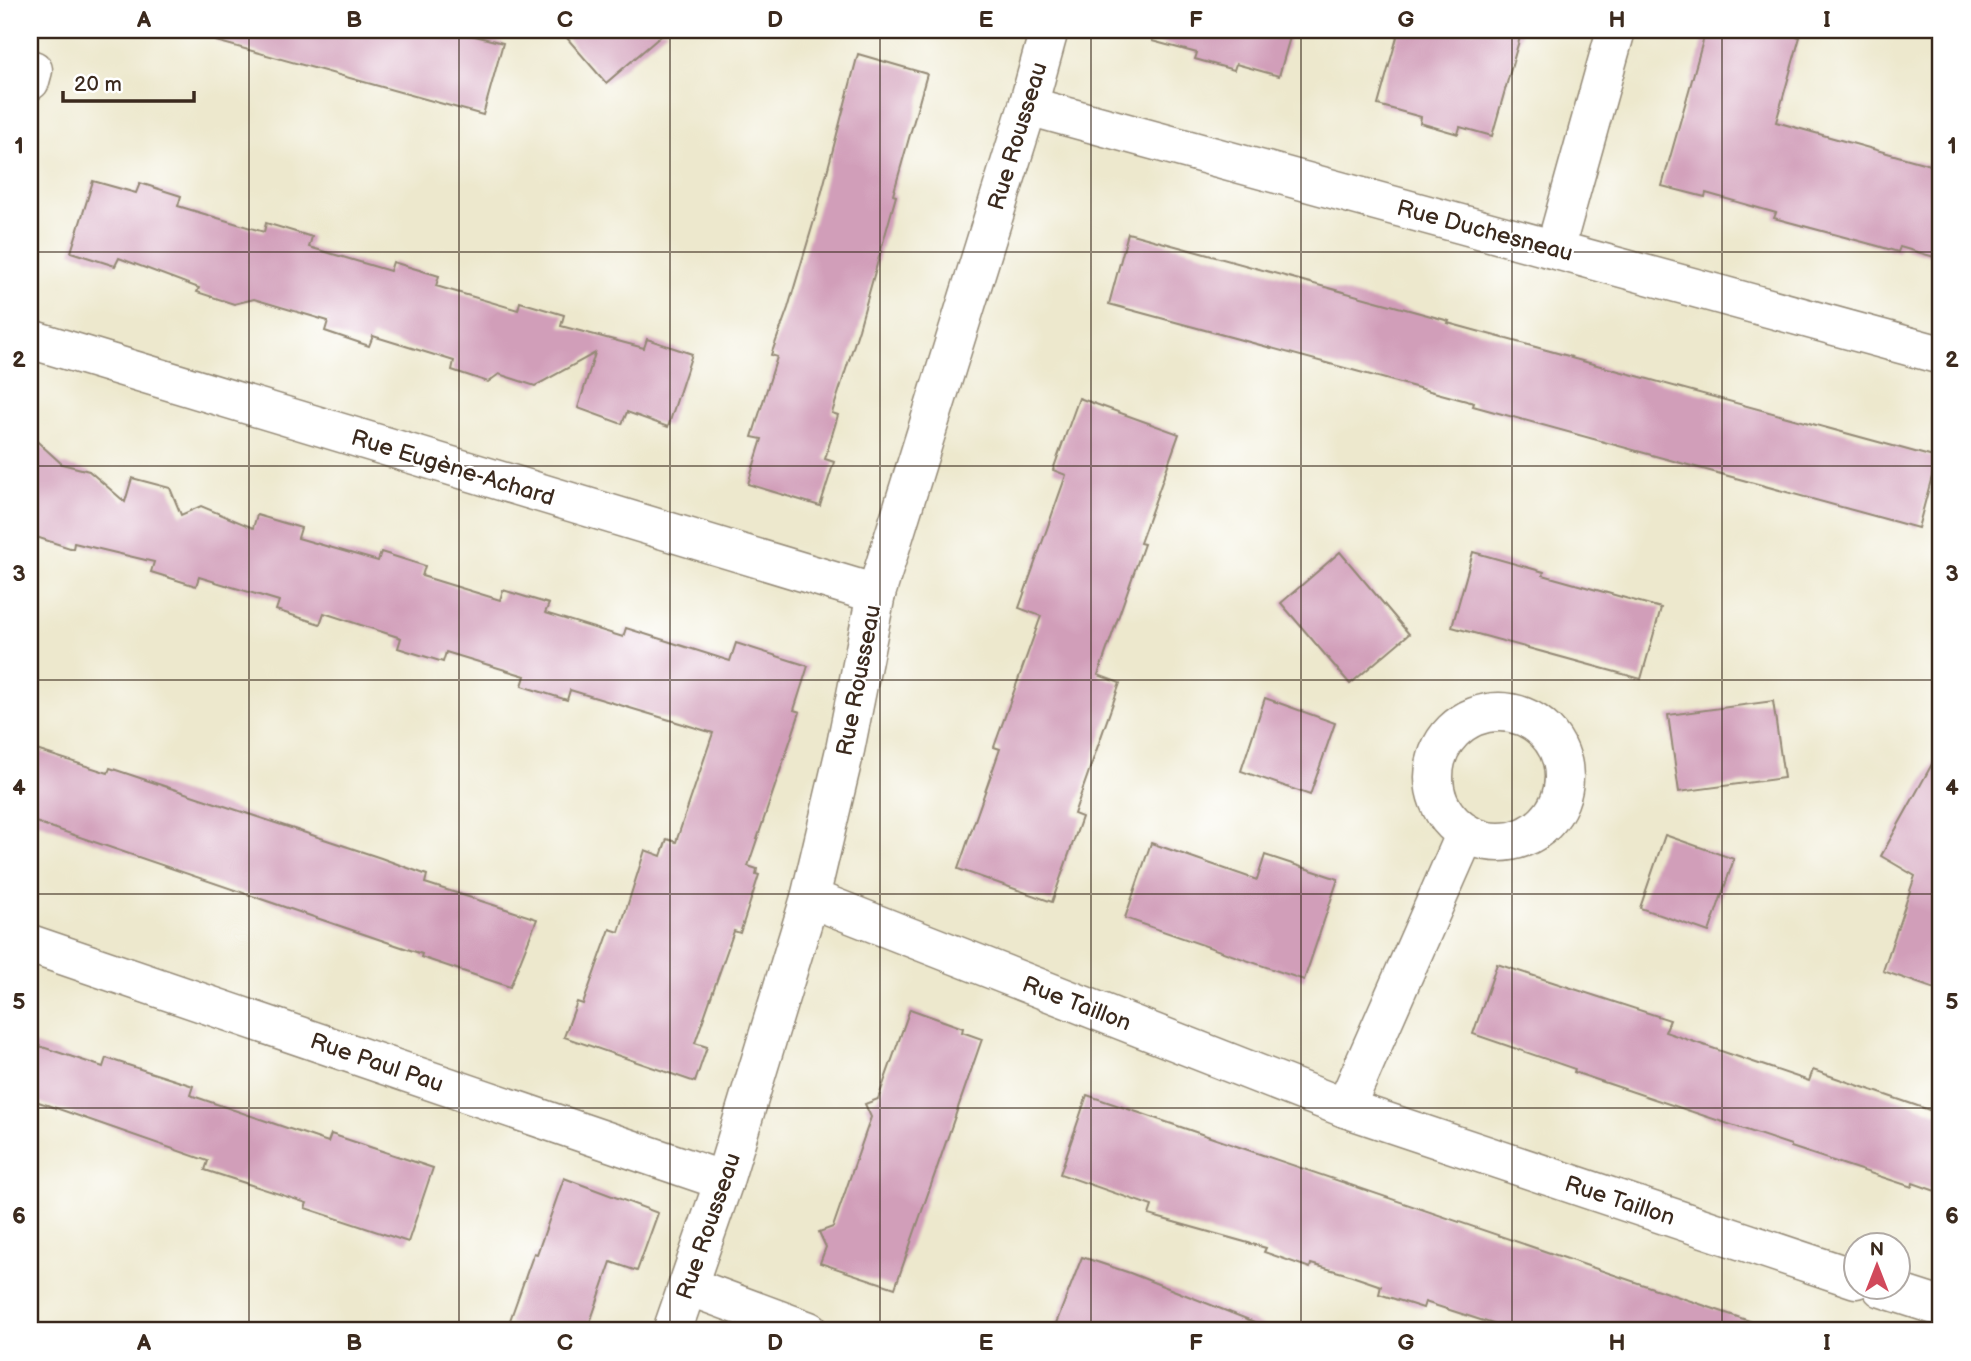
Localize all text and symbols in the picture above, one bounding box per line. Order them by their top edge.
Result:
text: A [136,6,152,34]
text: B [346,6,362,34]
text: C [557,6,573,34]
text: D [767,6,783,34]
text: E [979,6,994,34]
text: F [1189,6,1203,34]
text: G [1398,6,1415,34]
text: H [1608,6,1626,34]
text: I [1823,6,1831,34]
street label: Rue Rousseau [982,59,1054,214]
scale bar [63,60,194,104]
text: 20 m [74,72,122,97]
text: 1 [14,132,24,160]
text: 1 [1947,132,1957,160]
street label: Rue Duchesneau [1394,194,1576,268]
text: 2 [12,346,26,374]
text: 2 [1945,346,1959,374]
street label: Rue Eugène-Achard [348,424,558,512]
text: 3 [12,560,26,588]
text: 3 [1945,560,1959,588]
street label: Rue Rousseau [831,602,887,758]
text: 4 [12,774,26,802]
text: 4 [1945,774,1959,802]
street label: Rue Taillon [1018,970,1135,1037]
text: 5 [12,988,26,1016]
text: 5 [1945,988,1959,1016]
street label: Rue Paul Pau [306,1027,447,1099]
street label: Rue Rousseau [671,1149,747,1303]
street label: Rue Taillon [1561,1170,1678,1232]
text: 6 [12,1202,26,1230]
text: 6 [1945,1202,1959,1230]
north arrow [1842,1232,1912,1302]
text: N [1870,1239,1884,1262]
text: A [136,1329,152,1357]
text: B [346,1329,362,1357]
text: C [557,1329,573,1357]
text: D [767,1329,783,1357]
text: E [979,1329,994,1357]
text: F [1189,1329,1203,1357]
text: G [1398,1329,1415,1357]
text: H [1608,1329,1626,1357]
text: I [1823,1329,1831,1357]

